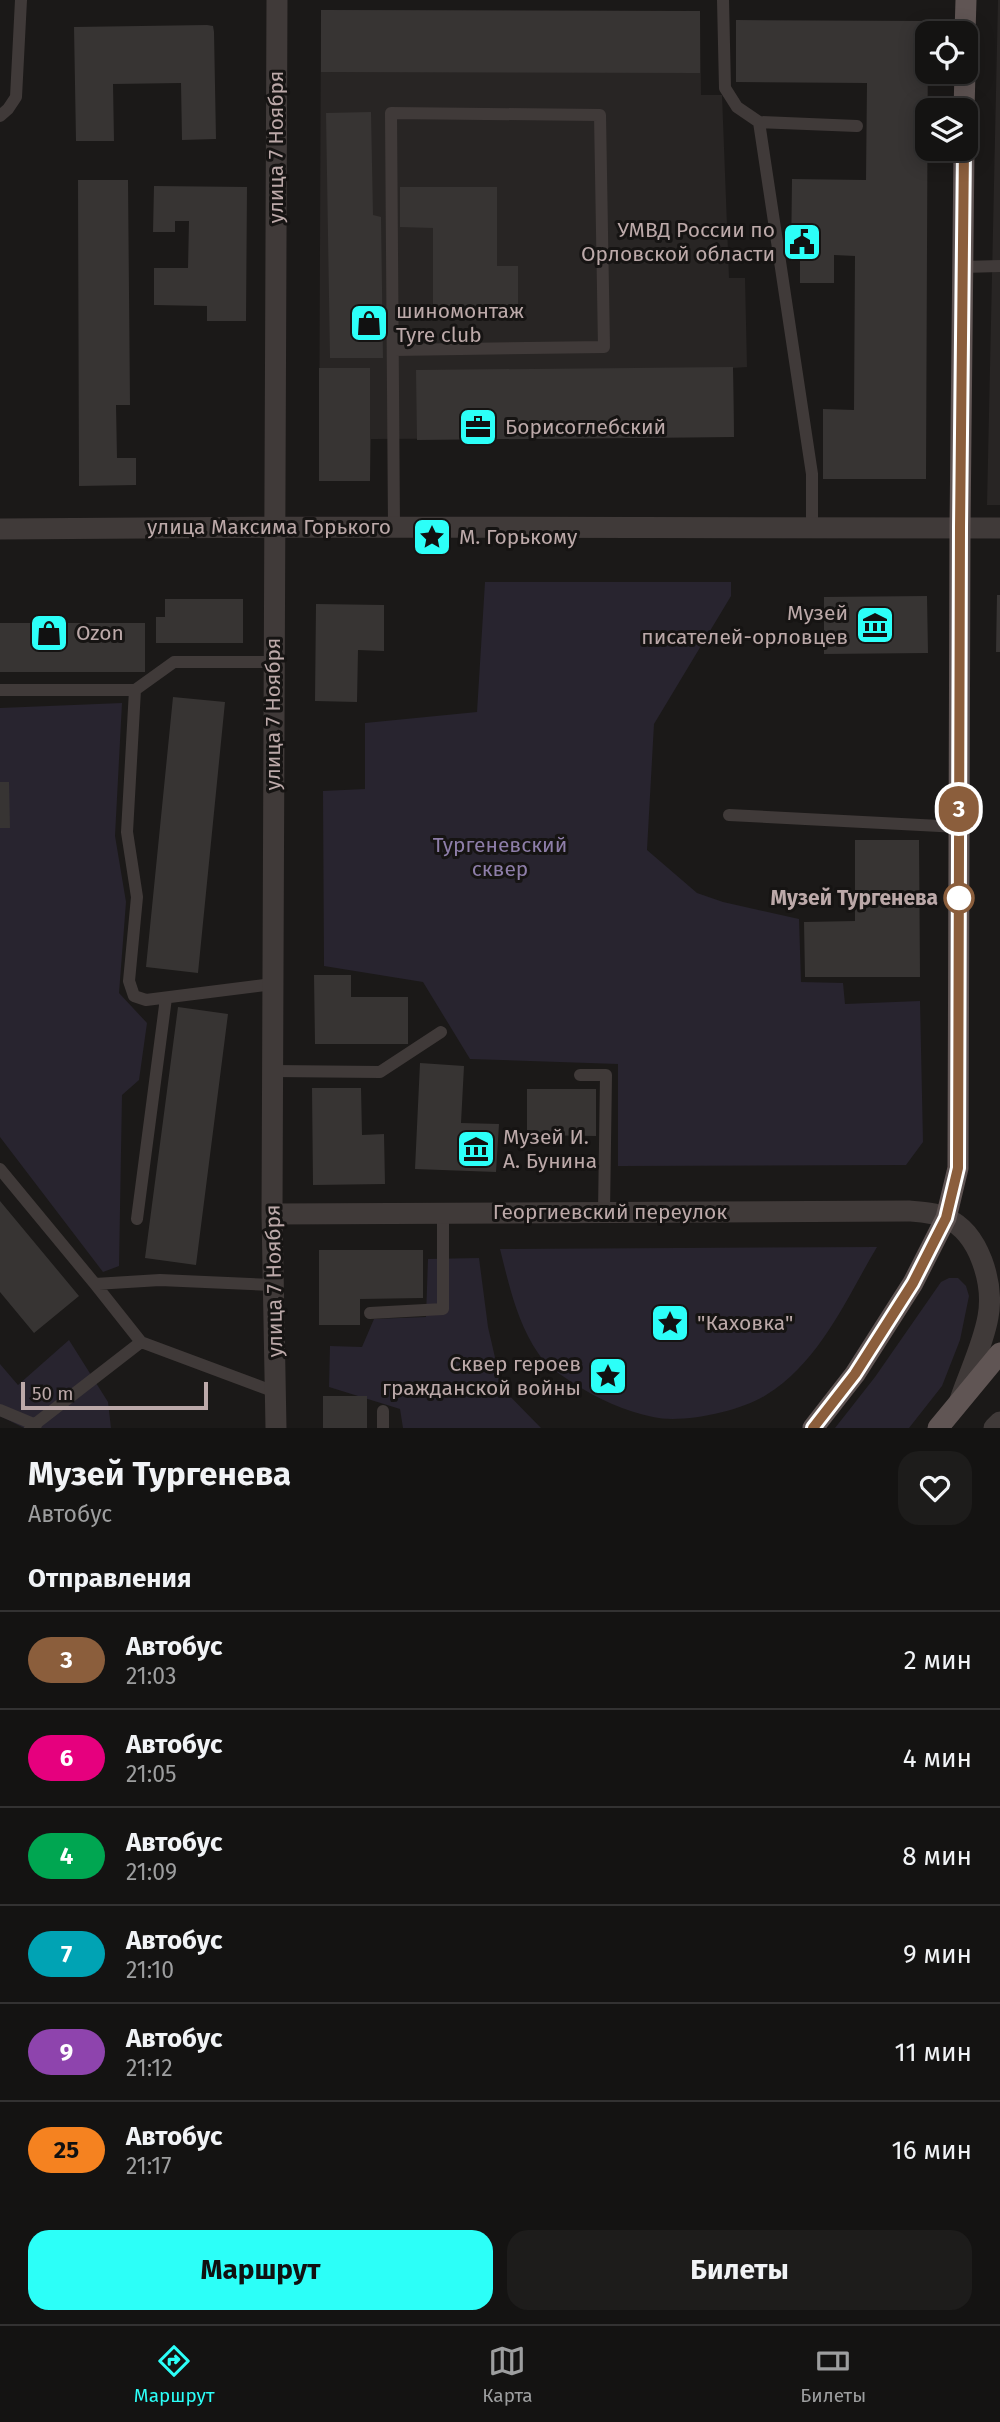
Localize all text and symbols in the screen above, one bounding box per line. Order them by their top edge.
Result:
map controls [915,21,978,161]
button: locate [915,21,978,84]
street label: улица 7 Ноября [263,71,289,223]
button: layers [915,98,978,161]
place label: УМВД России по Орловской области [581,217,775,267]
public building icon: УМВД России по Орловской области [781,221,823,263]
place label: шиномонтаж Tyre club [396,298,524,348]
shop icon: шиномонтаж Tyre club [348,302,390,344]
office icon: Борисоглебский [457,406,499,448]
place label: Борисоглебский [505,414,666,440]
street label: улица Максима Горького [147,514,391,540]
place icon: М. Горькому [411,516,453,558]
place label: М. Горькому [459,524,578,550]
place label: Музей писателей-орловцев [641,600,848,650]
museum icon: Музей писателей-орловцев [854,604,896,646]
shop icon: Ozon [28,612,70,654]
place label: Ozon [76,620,124,646]
street label: улица 7 Ноября [260,638,286,790]
line badge: 3 [936,786,982,832]
text: 3 [953,795,965,823]
park label: Тургеневский сквер [433,832,567,882]
marker: Музей Тургенева [944,883,974,913]
place label: Музей Тургенева [771,885,938,911]
place label: Музей И. А. Бунина [503,1124,597,1174]
museum icon: Музей И. А. Бунина [455,1128,497,1170]
street label: Георгиевский переулок [493,1199,727,1225]
street label: улица 7 Ноября [260,1204,288,1358]
place icon: "Каховка" [649,1302,691,1344]
place label: "Каховка" [697,1310,793,1336]
place label: Сквер героев гражданской войны [382,1351,581,1401]
place icon: Сквер героев гражданской войны [587,1355,629,1397]
scale bar [21,1379,208,1411]
text: 50 m [32,1382,73,1405]
button: heart [898,1451,972,1525]
text: Музей Тургенева [28,1454,291,1494]
text: Автобус [28,1500,112,1528]
text: Отправления [28,1563,191,1594]
text: Автобус [126,1631,223,1662]
text: 2 мин [904,1645,972,1676]
text: 3 [60,1646,73,1674]
text: 21:03 [126,1662,176,1690]
text: Автобус [126,1729,223,1760]
text: 4 мин [903,1743,972,1774]
text: 6 [60,1744,73,1772]
text: 21:05 [126,1760,177,1788]
text: Автобус [126,1827,223,1858]
text: 8 мин [902,1841,972,1872]
text: 4 [60,1842,73,1870]
text: 21:09 [126,1858,177,1886]
text: Автобус [126,1925,223,1956]
text: 9 мин [903,1939,972,1970]
text: 7 [61,1940,72,1968]
text: 21:10 [126,1956,174,1984]
text: Автобус [126,2023,223,2054]
text: 11 мин [894,2037,972,2068]
text: 9 [60,2038,73,2066]
text: 21:12 [126,2054,173,2082]
text: Автобус [126,2121,223,2152]
text: 16 мин [892,2135,972,2166]
text: 25 [54,2136,79,2164]
text: 21:17 [126,2152,172,2180]
button: Маршрут [28,2230,493,2310]
button: Билеты [507,2230,972,2310]
tab: Маршрут [134,2342,215,2407]
tab: Карта [482,2342,533,2407]
tab: Билеты [800,2342,866,2407]

